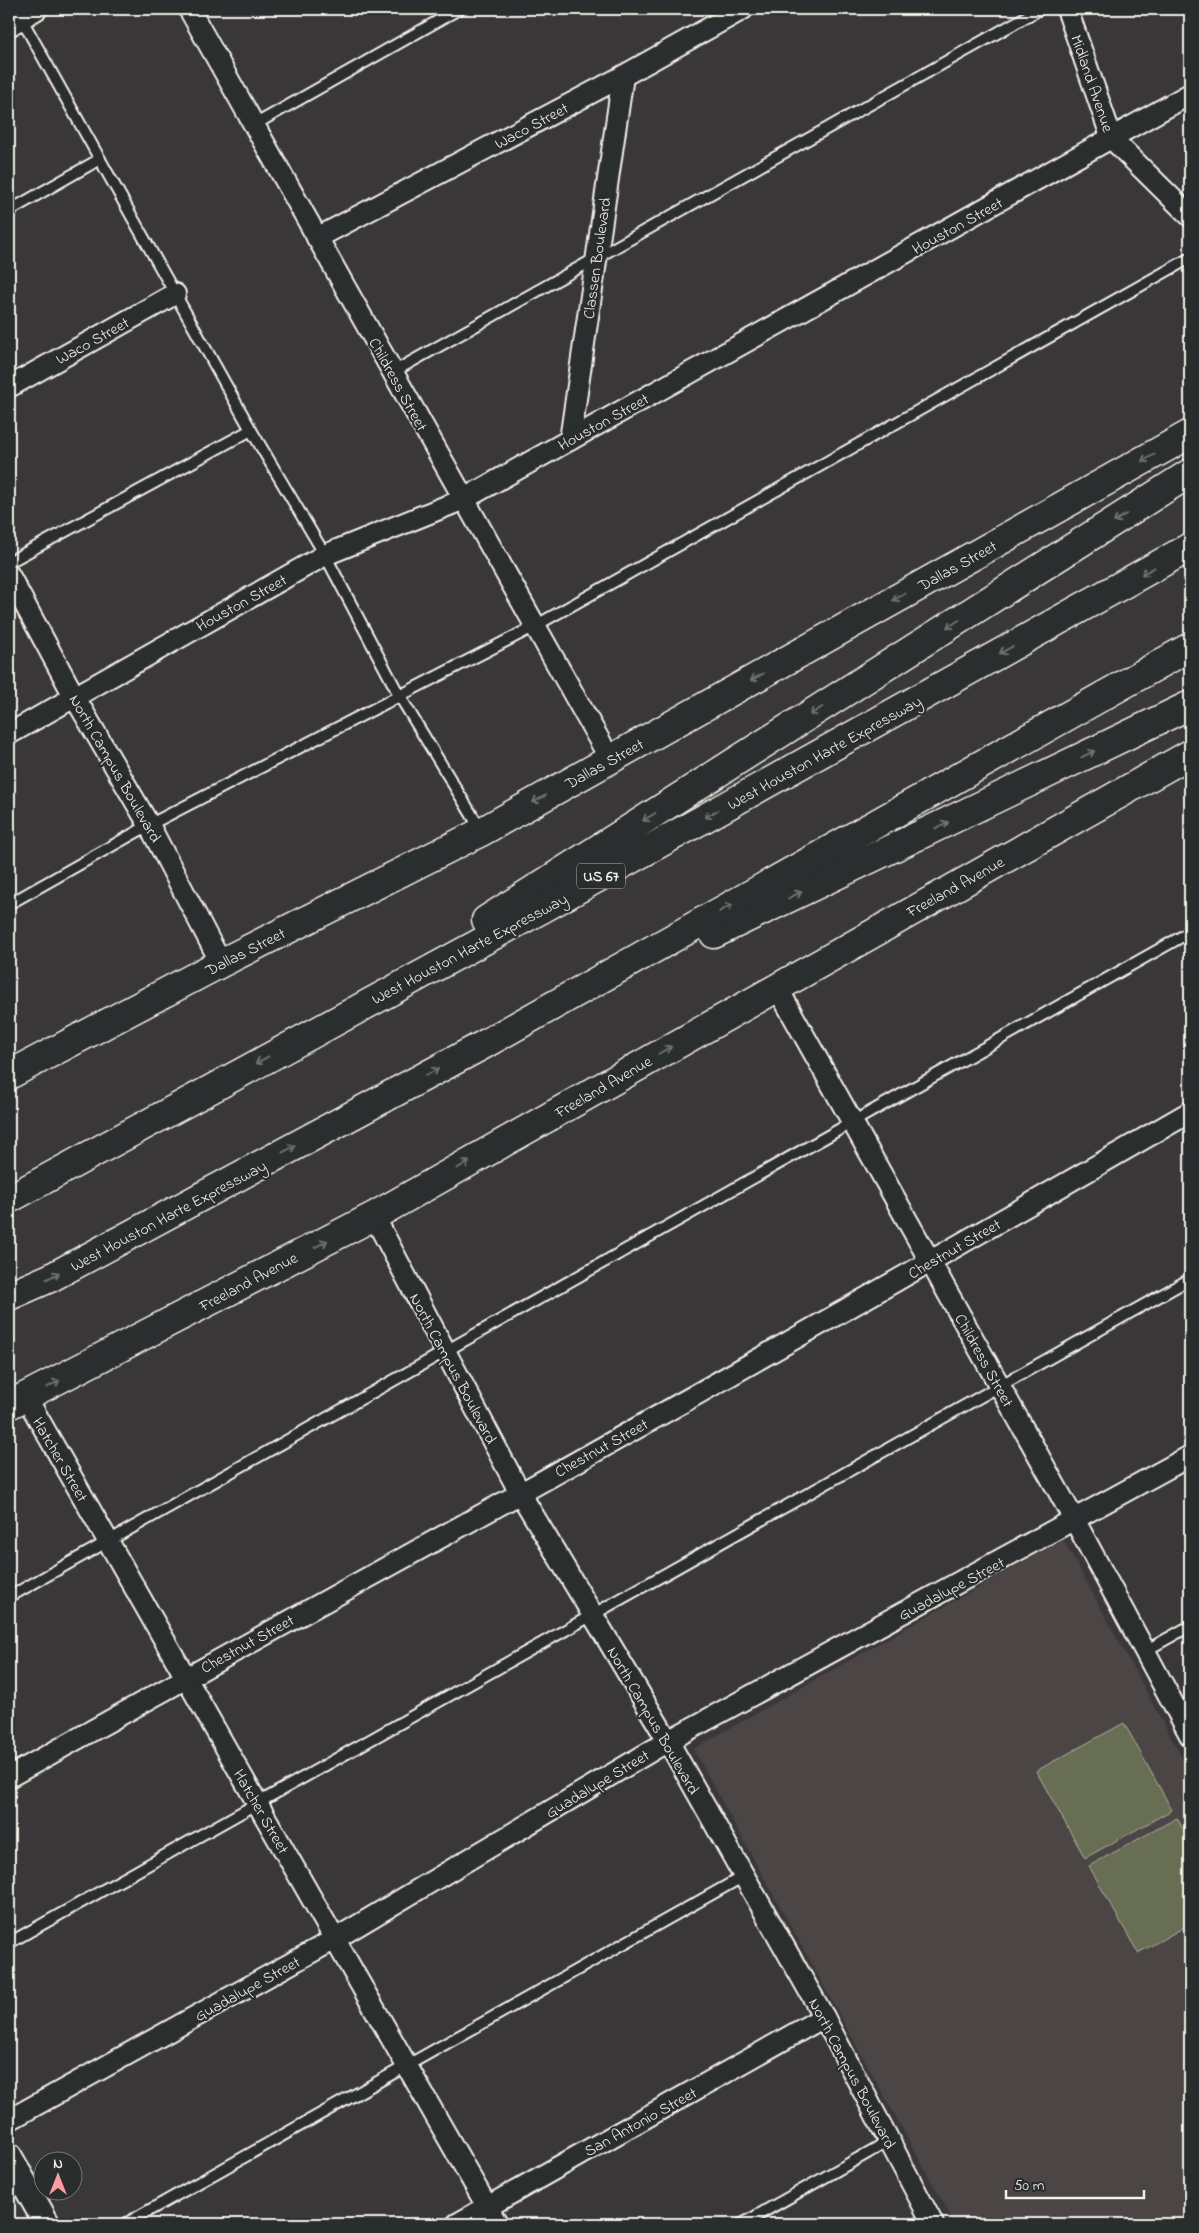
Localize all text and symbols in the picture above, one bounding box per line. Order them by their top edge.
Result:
street label: Midland Avenue [1063,32,1119,136]
street label: Waco Street [491,97,574,156]
street label: Houston Street [908,192,1008,262]
street label: Classen Boulevard [578,196,618,320]
street label: Waco Street [52,311,135,372]
street label: Childress Street [362,334,433,437]
street label: Houston Street [554,388,654,458]
one-way arrow [1140,453,1155,463]
one-way arrow [1113,514,1127,524]
street label: Dallas Street [913,535,1002,599]
one-way arrow [1141,566,1155,576]
street label: Houston Street [192,569,292,639]
one-way arrow [892,593,907,603]
one-way arrow [946,619,960,629]
one-way arrow [999,646,1014,655]
one-way arrow [751,672,765,682]
street label: North Campus Boulevard [62,690,167,848]
street label: West Houston Harte Expressway [723,690,927,817]
one-way arrow [809,706,823,716]
street label: Dallas Street [560,733,649,797]
one-way arrow [1080,749,1095,758]
one-way arrow [532,795,547,804]
one-way arrow [705,810,719,820]
one-way arrow [642,812,656,822]
one-way arrow [934,819,949,829]
street label: Freeland Avenue [902,851,1010,925]
road number: US 67 [577,864,625,888]
street label: West Houston Harte Expressway [368,888,572,1012]
one-way arrow [787,890,802,899]
one-way arrow [719,902,733,912]
street label: Dallas Street [201,922,291,984]
one-way arrow [658,1045,672,1055]
street label: Freeland Avenue [550,1050,658,1126]
one-way arrow [255,1056,269,1066]
one-way arrow [424,1067,439,1077]
one-way arrow [281,1144,295,1154]
street label: West Houston Harte Expressway [67,1155,271,1279]
one-way arrow [455,1160,470,1169]
street label: Chestnut Street [904,1213,1006,1286]
one-way arrow [313,1238,327,1248]
street label: Freeland Avenue [195,1246,303,1319]
one-way arrow [45,1271,60,1280]
street label: North Campus Boulevard [402,1289,502,1449]
street label: Childress Street [948,1310,1019,1413]
one-way arrow [45,1379,60,1389]
street label: Hatcher Street [25,1413,94,1507]
street label: Chestnut Street [551,1413,654,1484]
street label: Guadalupe Street [894,1551,1010,1628]
street label: Chestnut Street [197,1609,300,1680]
street label: North Campus Boulevard [600,1642,705,1800]
street label: Guadalupe Street [542,1744,655,1825]
street label: Hatcher Street [226,1765,295,1859]
street label: Guadalupe Street [191,1950,306,2029]
street label: North Campus Boulevard [801,1994,901,2154]
street label: San Antonio Street [580,2081,702,2164]
north arrow [32,2150,82,2200]
text: N [53,2154,63,2175]
scale bar [1006,2168,1144,2200]
text: 50 m [1014,2175,1045,2197]

